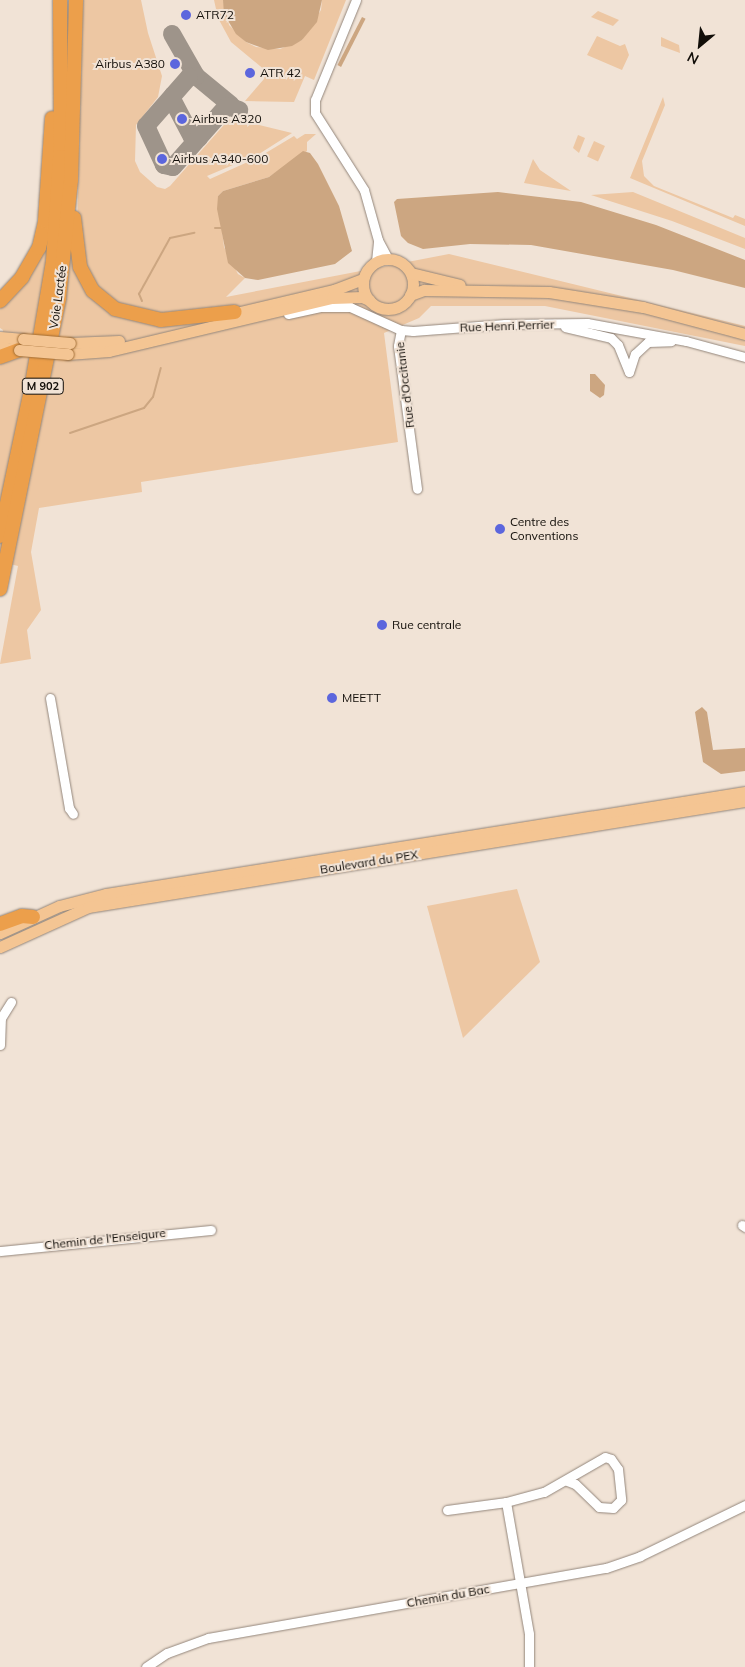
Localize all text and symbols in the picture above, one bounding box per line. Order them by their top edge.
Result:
place label: ATR72 [196,8,234,22]
marker: ATR72 [180,9,192,21]
north arrow [675,20,725,70]
text: N [684,48,702,69]
place label: Airbus A380 [95,57,165,71]
marker: Airbus A380 [169,58,181,70]
place label: ATR 42 [260,66,301,80]
marker: ATR 42 [244,67,256,79]
place label: Airbus A320 [192,112,262,126]
marker: Airbus A320 [176,113,188,125]
place label: Airbus A340-600 [172,152,268,166]
marker: Airbus A340-600 [156,153,168,165]
street label: Voie Lactée [46,264,70,330]
street label: Rue Henri Perrier [460,317,554,335]
street label: Rue d'Occitanie [393,341,417,429]
road number: M 902 [22,378,64,394]
place label: Centre des Conventions [510,515,578,543]
marker: Centre des Conventions [494,523,506,535]
place label: Rue centrale [392,618,461,632]
marker: Rue centrale [376,619,388,631]
place label: MEETT [342,691,381,705]
marker: MEETT [326,692,338,704]
street label: Boulevard du PEX [319,847,419,877]
street label: Chemin de l'Enseigure [44,1225,166,1253]
street label: Chemin du Bac [405,1582,491,1610]

